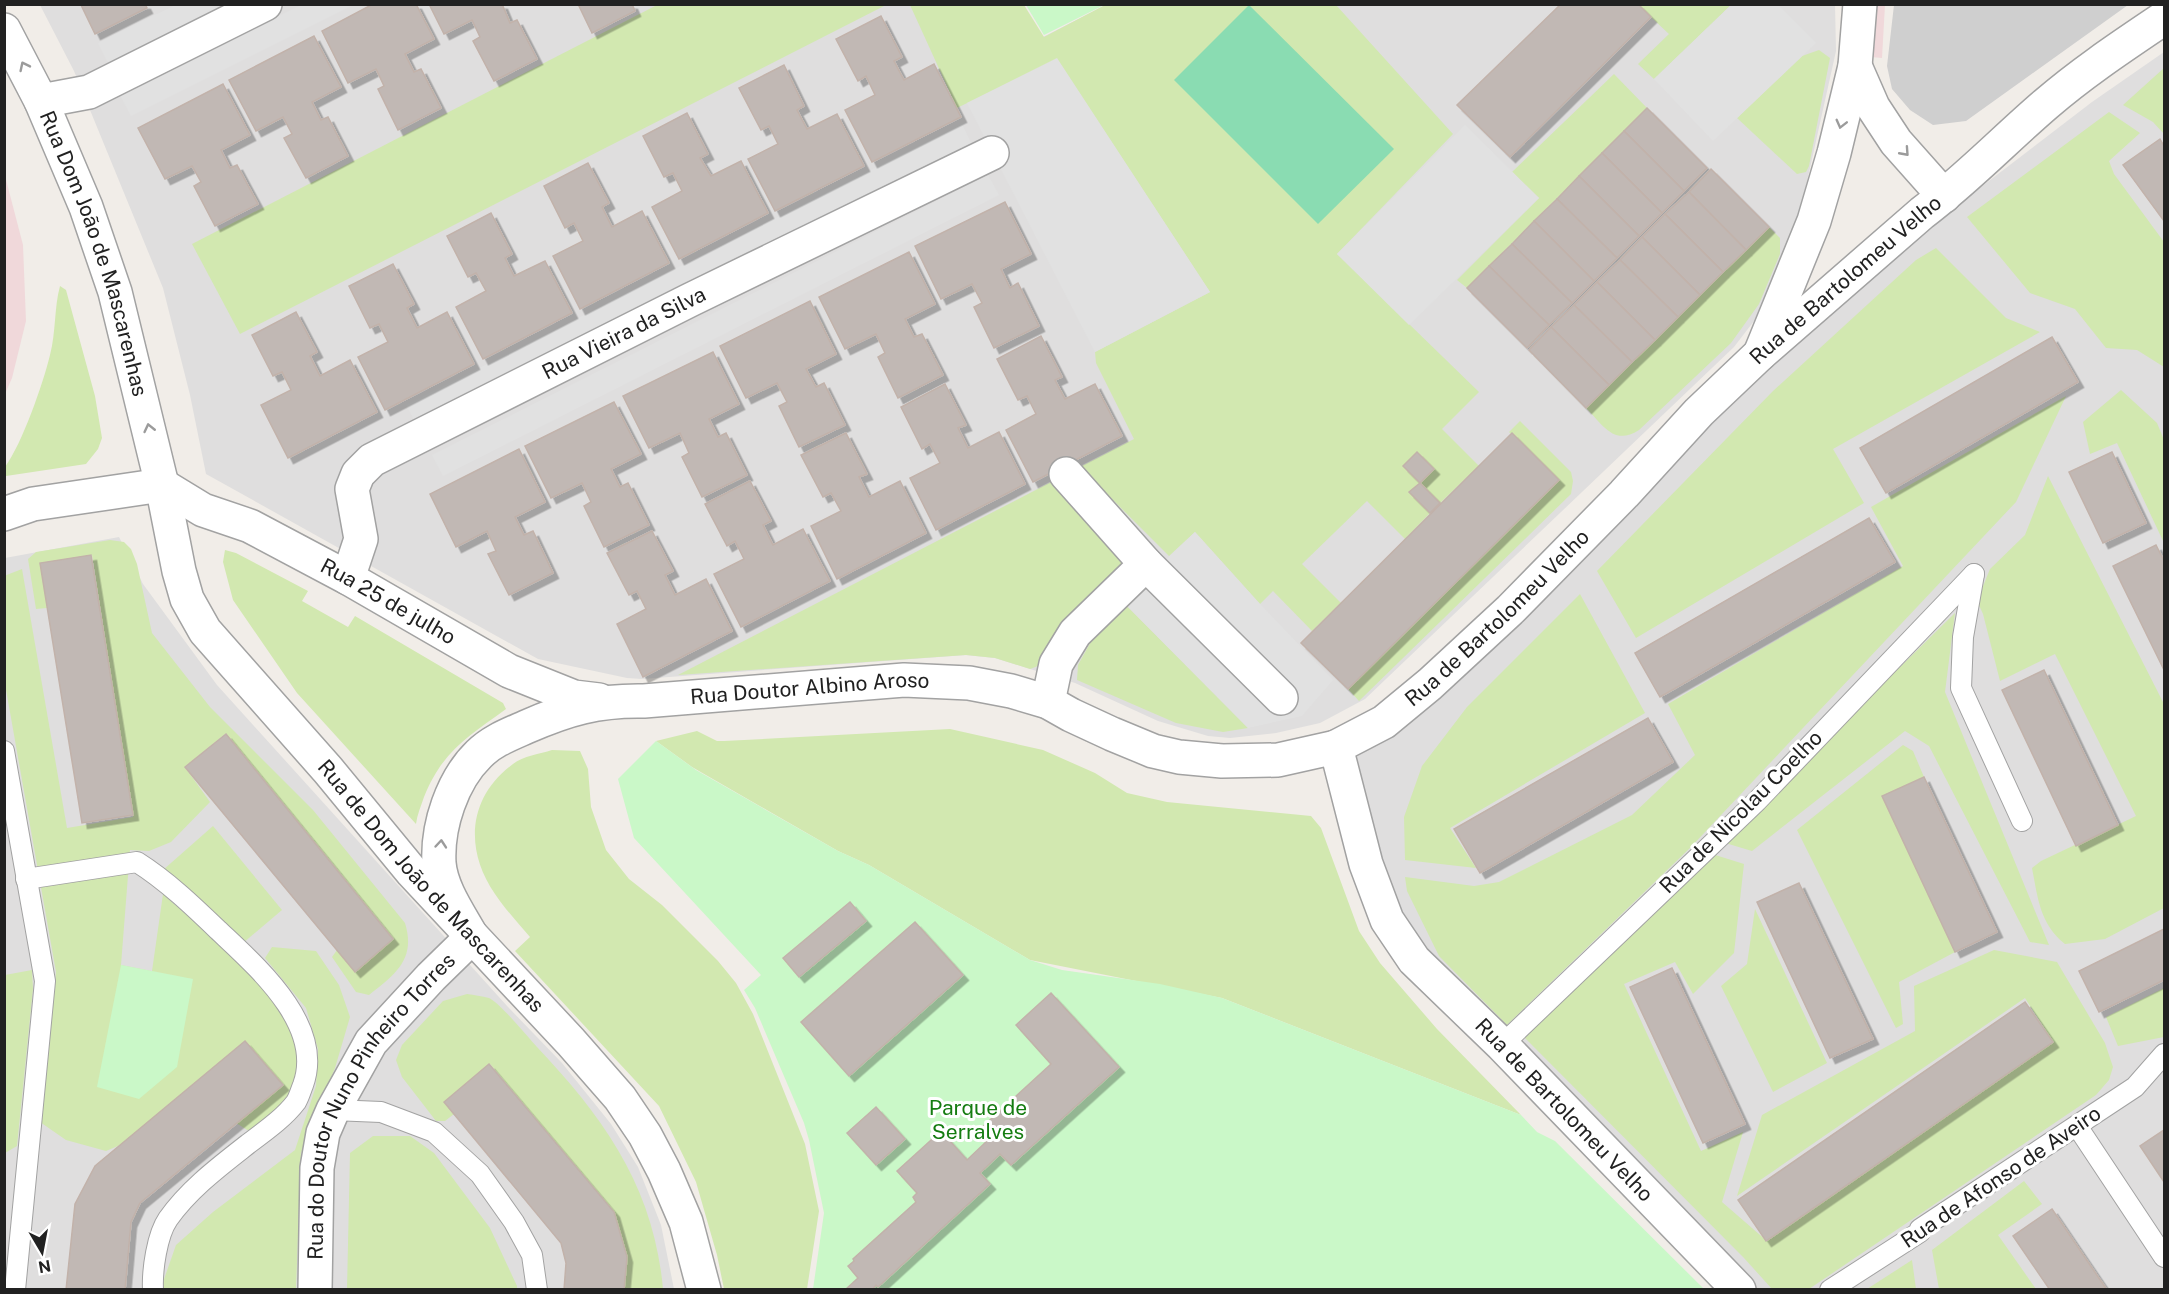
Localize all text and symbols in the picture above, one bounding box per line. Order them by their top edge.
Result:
one-way arrow [20,62,31,73]
street label: Rua Dom João de Mascarenhas [35,107,153,399]
one-way arrow [1835,119,1848,129]
one-way arrow [1898,146,1909,156]
street label: Rua de Bartolomeu Velho [1744,190,1946,369]
street label: Rua Vieira da Silva [538,281,710,384]
one-way arrow [143,423,156,433]
street label: Rua de Bartolomeu Velho [1400,524,1594,711]
street label: Rua 25 de julho [317,553,460,649]
street label: Rua Doutor Albino Aroso [689,667,930,709]
street label: Rua de Nicolau Coelho [1654,725,1827,898]
street label: Rua de Dom João de Mascarenhas [313,754,550,1017]
one-way arrow [434,840,447,849]
street label: Rua do Doutor Nuno Pinheiro Torres [302,948,460,1260]
street label: Rua de Bartolomeu Velho [1470,1013,1659,1207]
park label: Parque de Serralves [929,1095,1027,1144]
street label: Rua de Afonso de Aveiro [1896,1100,2105,1253]
north arrow [12,1222,72,1282]
text: N [37,1256,52,1277]

